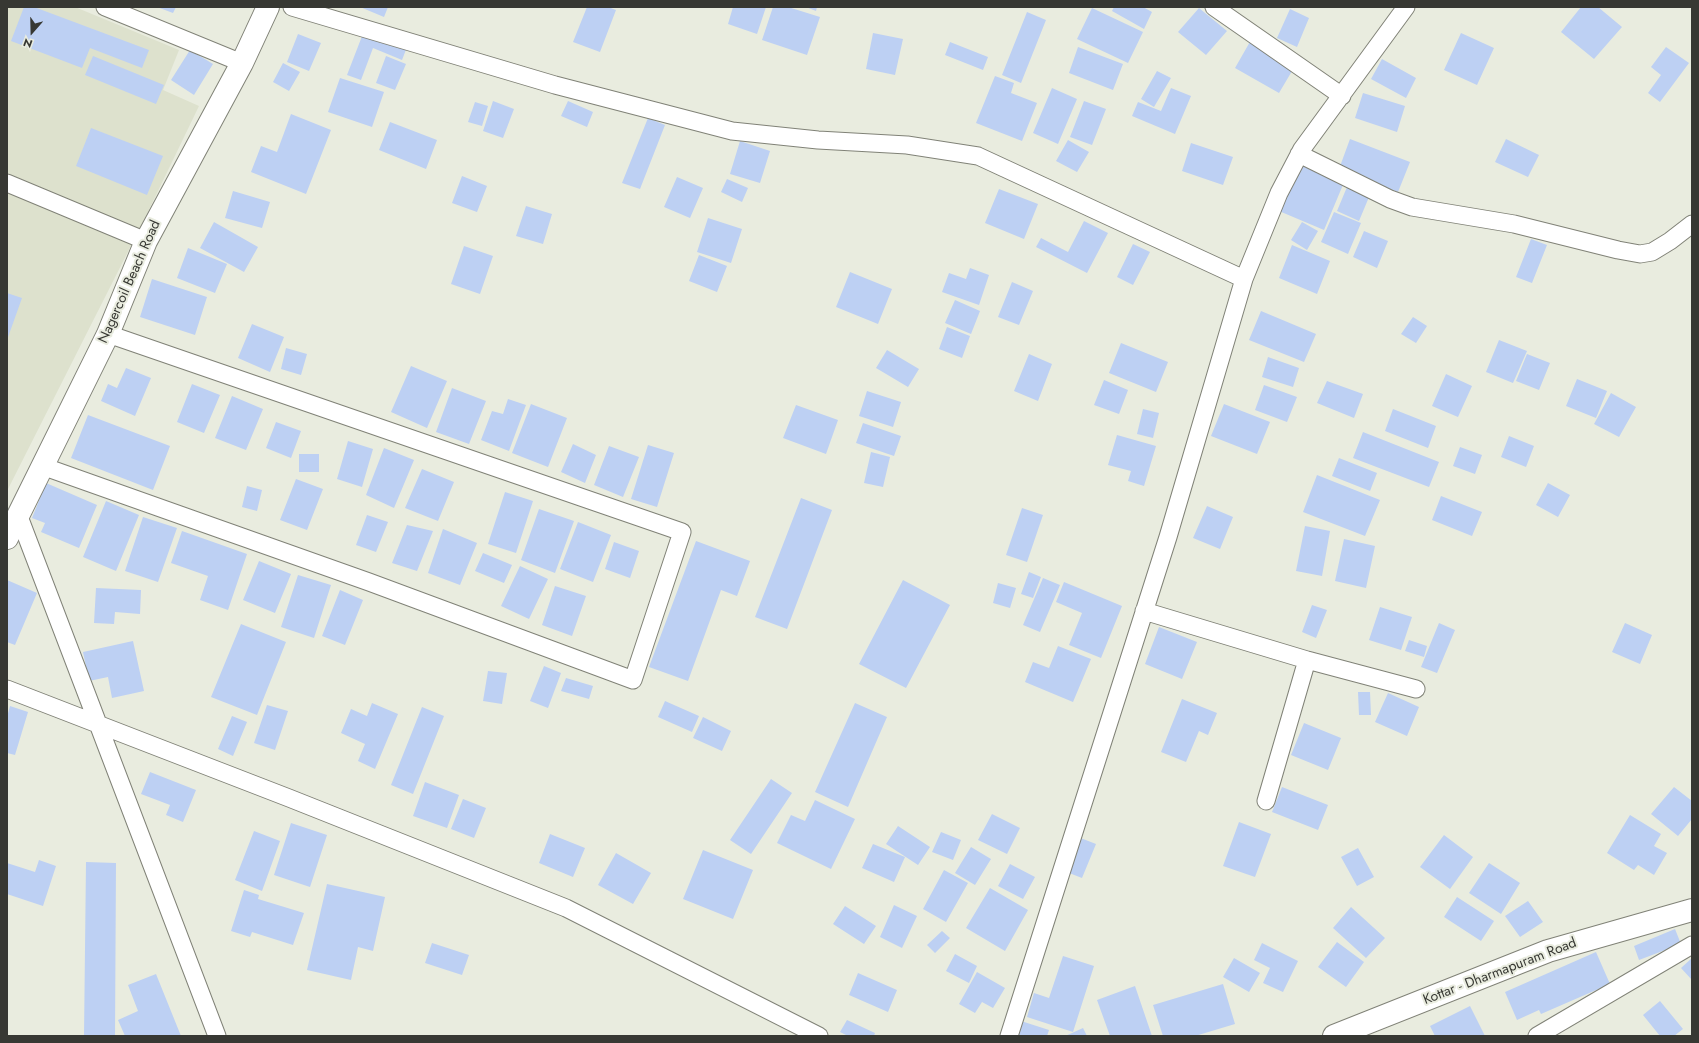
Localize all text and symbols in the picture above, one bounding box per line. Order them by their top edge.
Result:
north arrow [12,12,52,52]
text: N [21,34,35,52]
street label: Nagercoil Beach Road [95,218,165,346]
street label: Kottar - Dharmapuram Road [1421,935,1579,1009]

